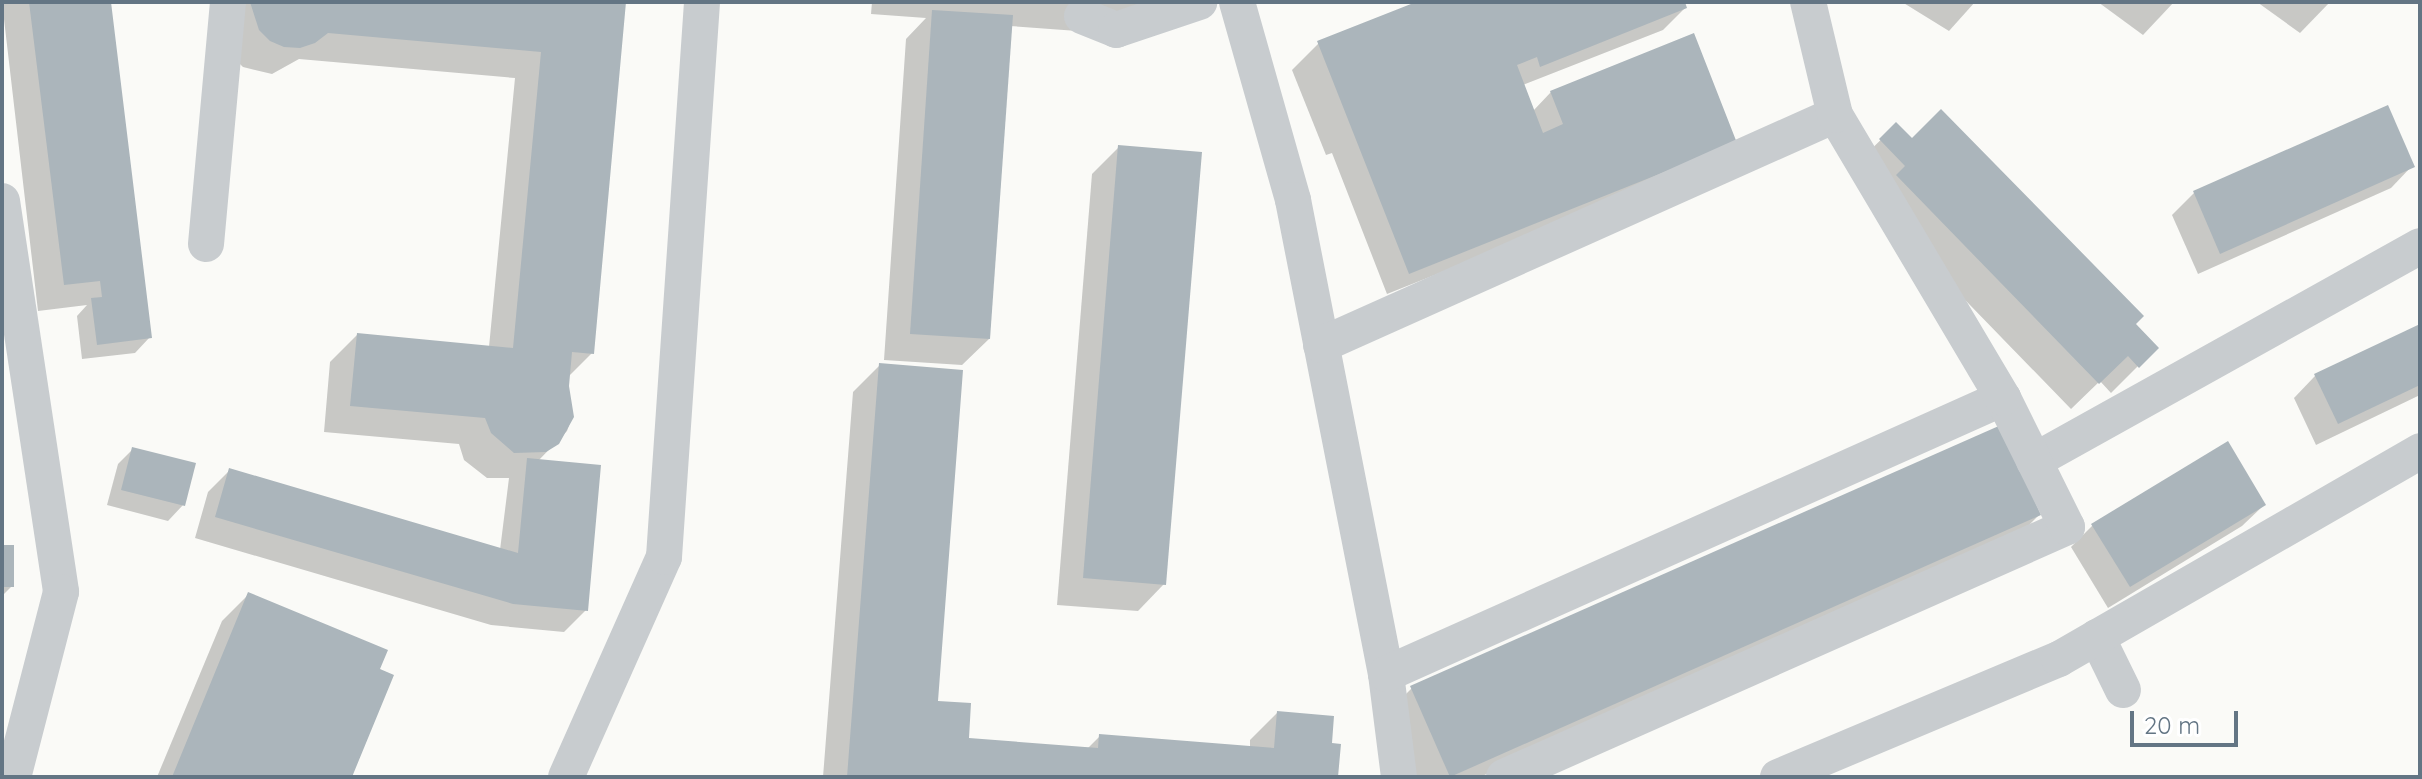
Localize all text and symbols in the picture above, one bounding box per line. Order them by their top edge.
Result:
scale bar [2134,695,2242,745]
text: 20 m [2144,710,2200,740]

